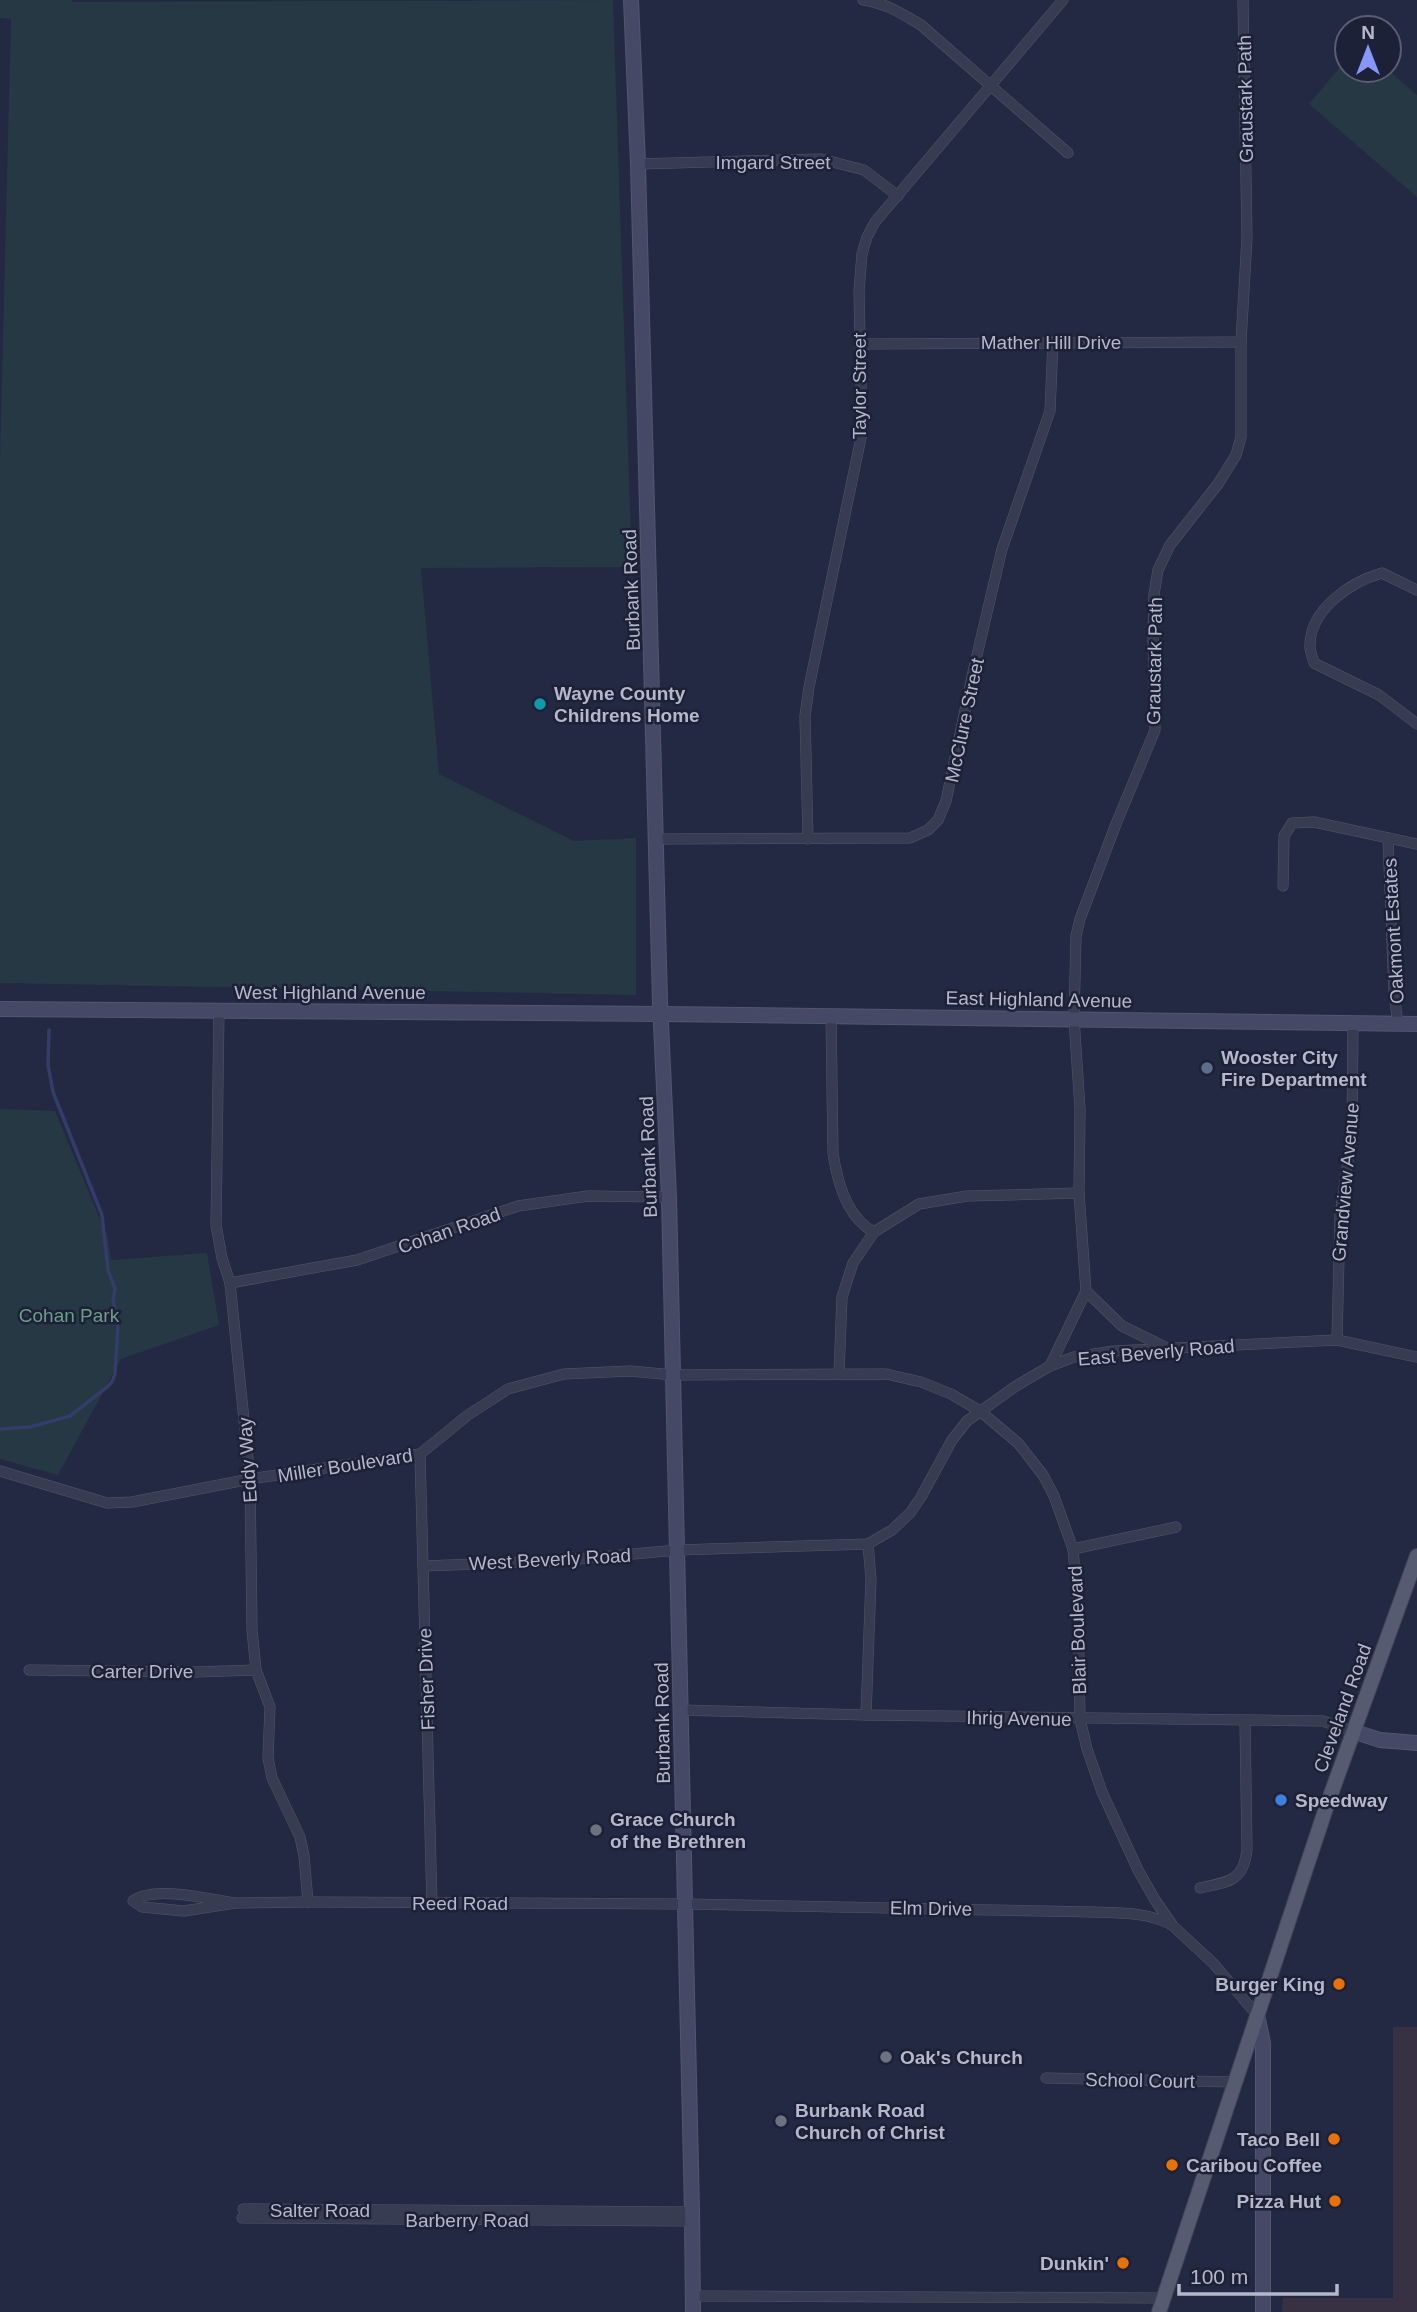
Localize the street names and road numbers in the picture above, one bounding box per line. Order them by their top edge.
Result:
street label: Graustark Path [1234,35,1257,163]
street label: Imgard Street [715,152,831,173]
street label: Taylor Street [849,332,870,439]
street label: Mather Hill Drive [981,332,1121,353]
street label: Burbank Road [619,529,644,651]
street label: Graustark Path [1143,597,1166,725]
street label: McClure Street [941,655,988,784]
street label: Oakmont Estates [1379,858,1408,1004]
street label: West Highland Avenue [234,982,426,1003]
street label: East Highland Avenue [946,987,1132,1012]
street label: Burbank Road [636,1096,661,1218]
street label: Grandview Avenue [1328,1102,1363,1262]
street label: Cohan Road [395,1203,503,1258]
street label: East Beverly Road [1077,1335,1235,1370]
street label: Eddy Way [234,1416,261,1504]
street label: Miller Boulevard [276,1444,414,1487]
street label: West Beverly Road [468,1545,632,1574]
street label: Blair Boulevard [1065,1565,1090,1695]
street label: Fisher Drive [414,1627,439,1731]
street label: Cleveland Road [1309,1641,1375,1775]
street label: Carter Drive [91,1661,193,1682]
street label: Burbank Road [651,1662,674,1784]
street label: Ihrig Avenue [966,1707,1072,1730]
street label: Reed Road [412,1893,508,1914]
street label: Elm Drive [890,1897,972,1920]
street label: School Court [1085,2069,1196,2092]
street label: Salter Road [270,2200,370,2221]
street label: Barberry Road [405,2210,529,2231]

